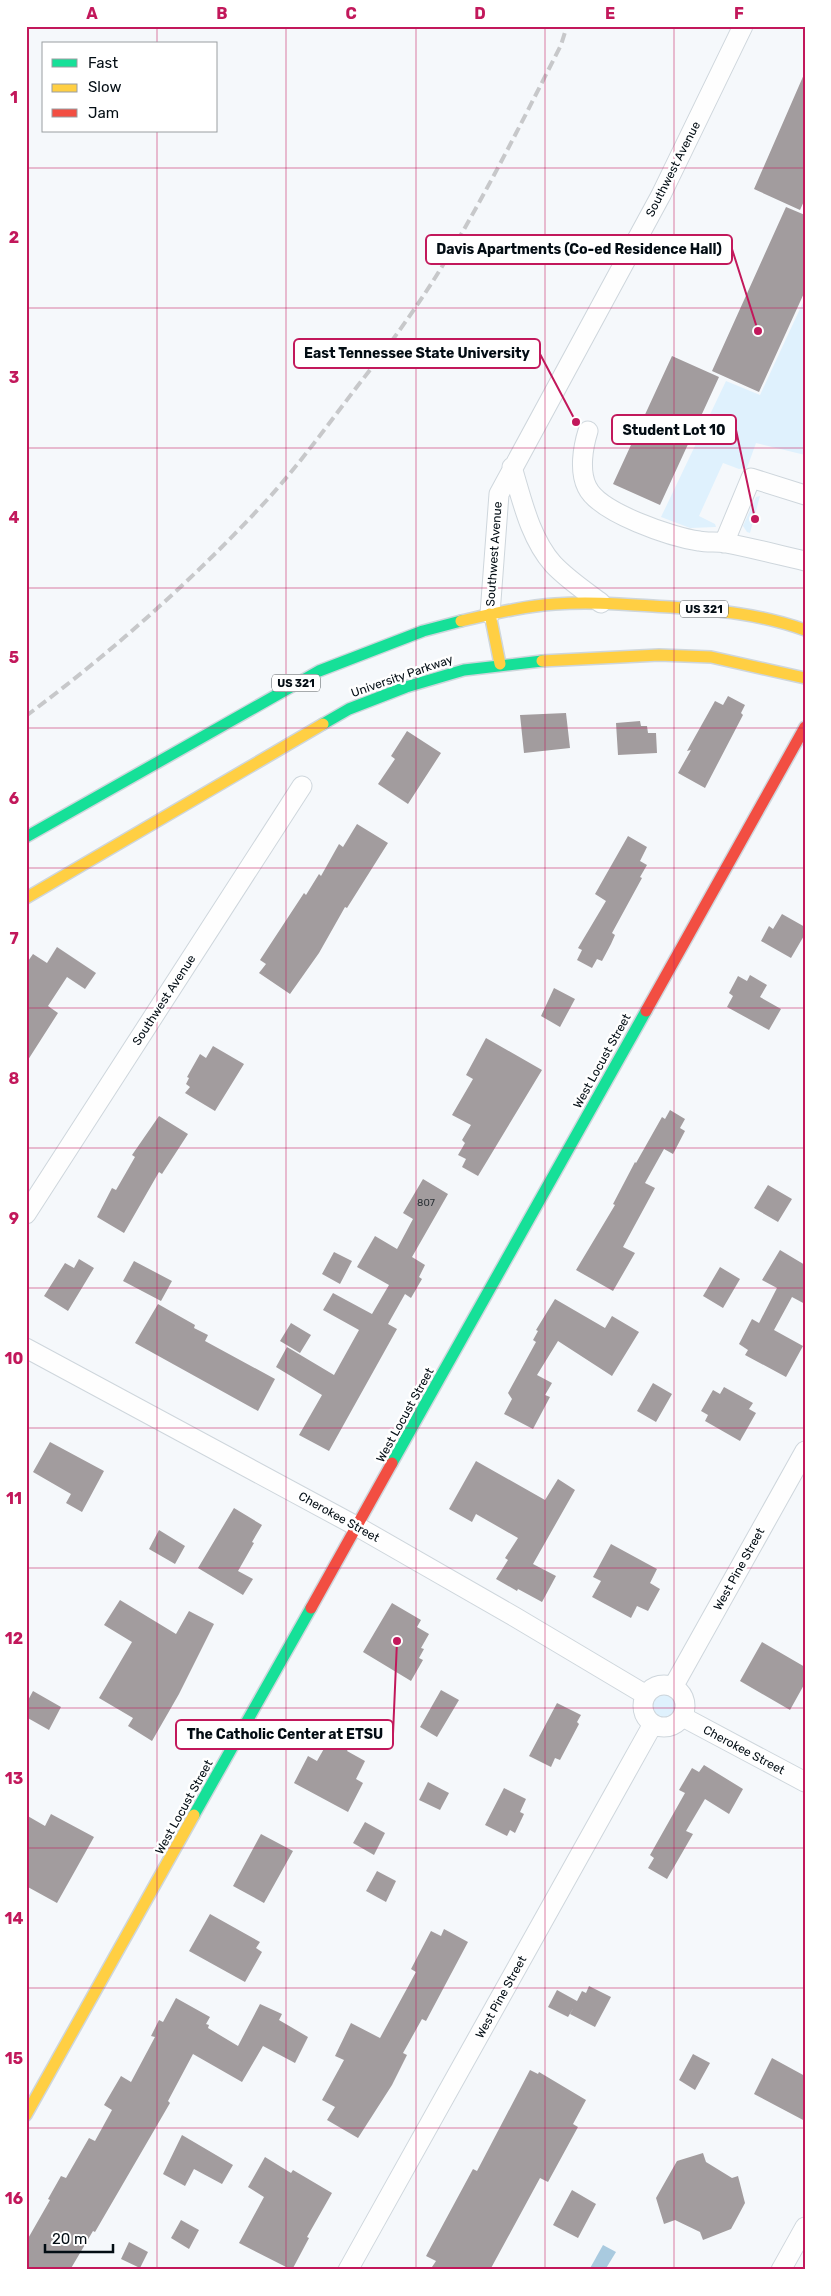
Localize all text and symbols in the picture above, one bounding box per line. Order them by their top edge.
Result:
text: A [86,4,98,23]
text: B [216,4,228,23]
text: C [345,4,357,23]
text: D [474,4,486,23]
text: E [605,4,615,23]
text: F [734,4,744,23]
legend [42,42,218,132]
text: Fast [88,54,118,72]
text: Slow [88,78,121,96]
text: 1 [10,88,18,107]
text: Jam [88,104,119,122]
street label: Southwest Avenue [643,119,703,219]
text: 2 [9,228,19,247]
callout: Davis Apartments (Co-ed Residence Hall) [426,235,732,264]
text: Davis Apartments (Co-ed Residence Hall) [436,241,722,258]
callout: East Tennessee State University [294,339,540,368]
text: East Tennessee State University [304,345,531,362]
text: 3 [9,368,19,387]
callout: Student Lot 10 [612,415,736,444]
text: Student Lot 10 [622,422,726,439]
street label: Southwest Avenue [483,501,505,607]
text: 4 [9,508,20,527]
road number: US 321 [680,600,728,618]
text: 5 [9,648,19,667]
street label: University Parkway [349,652,455,700]
road number: US 321 [272,674,320,691]
text: 6 [9,789,19,808]
text: 7 [9,929,19,948]
street label: Southwest Avenue [129,952,199,1048]
street label: West Locust Street [570,1011,634,1111]
text: 8 [9,1069,20,1088]
house number: 807 [417,1197,435,1209]
text: 9 [9,1209,19,1228]
text: 10 [5,1349,24,1368]
street label: West Locust Street [373,1365,437,1465]
text: 11 [6,1489,22,1508]
street label: Cherokee Street [296,1489,382,1545]
street label: West Pine Street [711,1525,768,1613]
text: 12 [5,1629,23,1648]
callout: The Catholic Center at ETSU [176,1720,393,1749]
street label: Cherokee Street [701,1723,787,1778]
text: The Catholic Center at ETSU [187,1726,383,1743]
street label: West Locust Street [152,1757,216,1857]
text: 13 [5,1769,23,1788]
text: 14 [5,1909,24,1928]
street label: West Pine Street [473,1953,530,2041]
text: 15 [5,2049,23,2068]
text: 16 [5,2189,23,2208]
scale bar [45,2221,112,2253]
text: 20 m [52,2230,87,2248]

